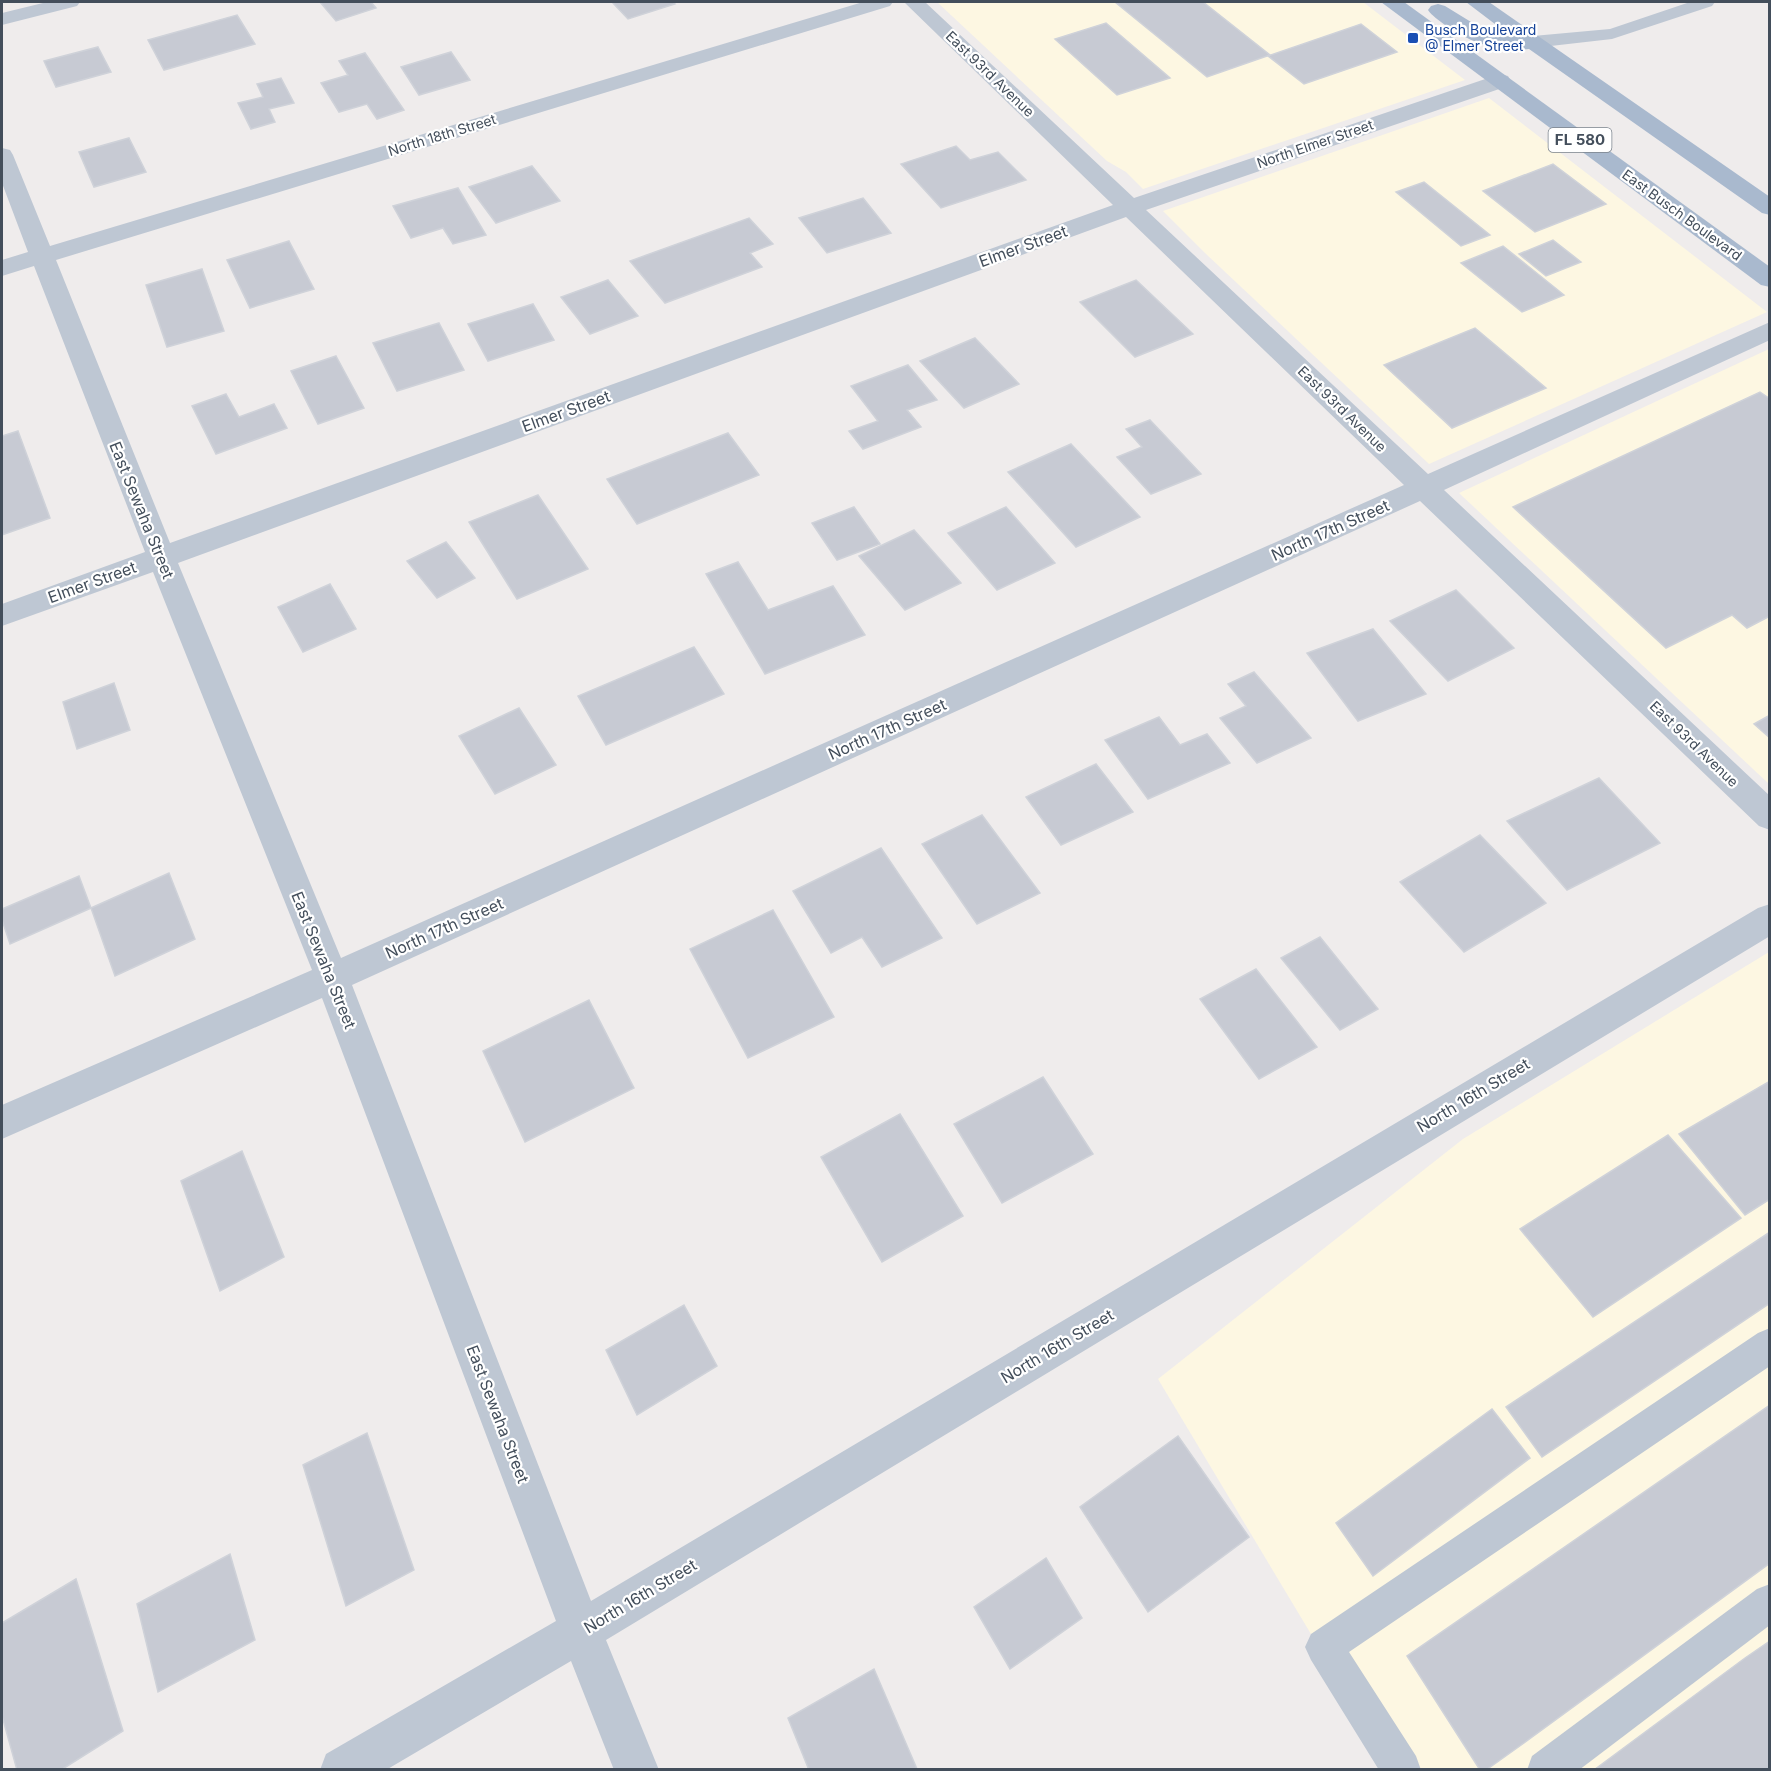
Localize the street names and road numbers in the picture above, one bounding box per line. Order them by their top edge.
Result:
street label: East 93rd Avenue [943,27,1038,120]
street label: North 18th Street [386,110,498,159]
street label: North Elmer Street [1254,115,1376,171]
road number: FL 580 [1548,128,1612,152]
street label: East Busch Boulevard [1619,166,1745,264]
street label: Elmer Street [976,221,1070,271]
street label: East 93rd Avenue [1295,362,1390,455]
street label: Elmer Street [519,386,613,436]
street label: East Sewaha Street [105,438,179,582]
street label: North 17th Street [1268,495,1392,565]
street label: Elmer Street [45,557,139,607]
street label: North 17th Street [825,694,949,764]
street label: East 93rd Avenue [1647,697,1742,790]
street label: East Sewaha Street [287,888,361,1032]
street label: North 17th Street [382,893,506,963]
street label: North 16th Street [1413,1053,1533,1137]
street label: North 16th Street [997,1304,1117,1388]
street label: East Sewaha Street [462,1342,534,1486]
street label: North 16th Street [580,1554,700,1638]

